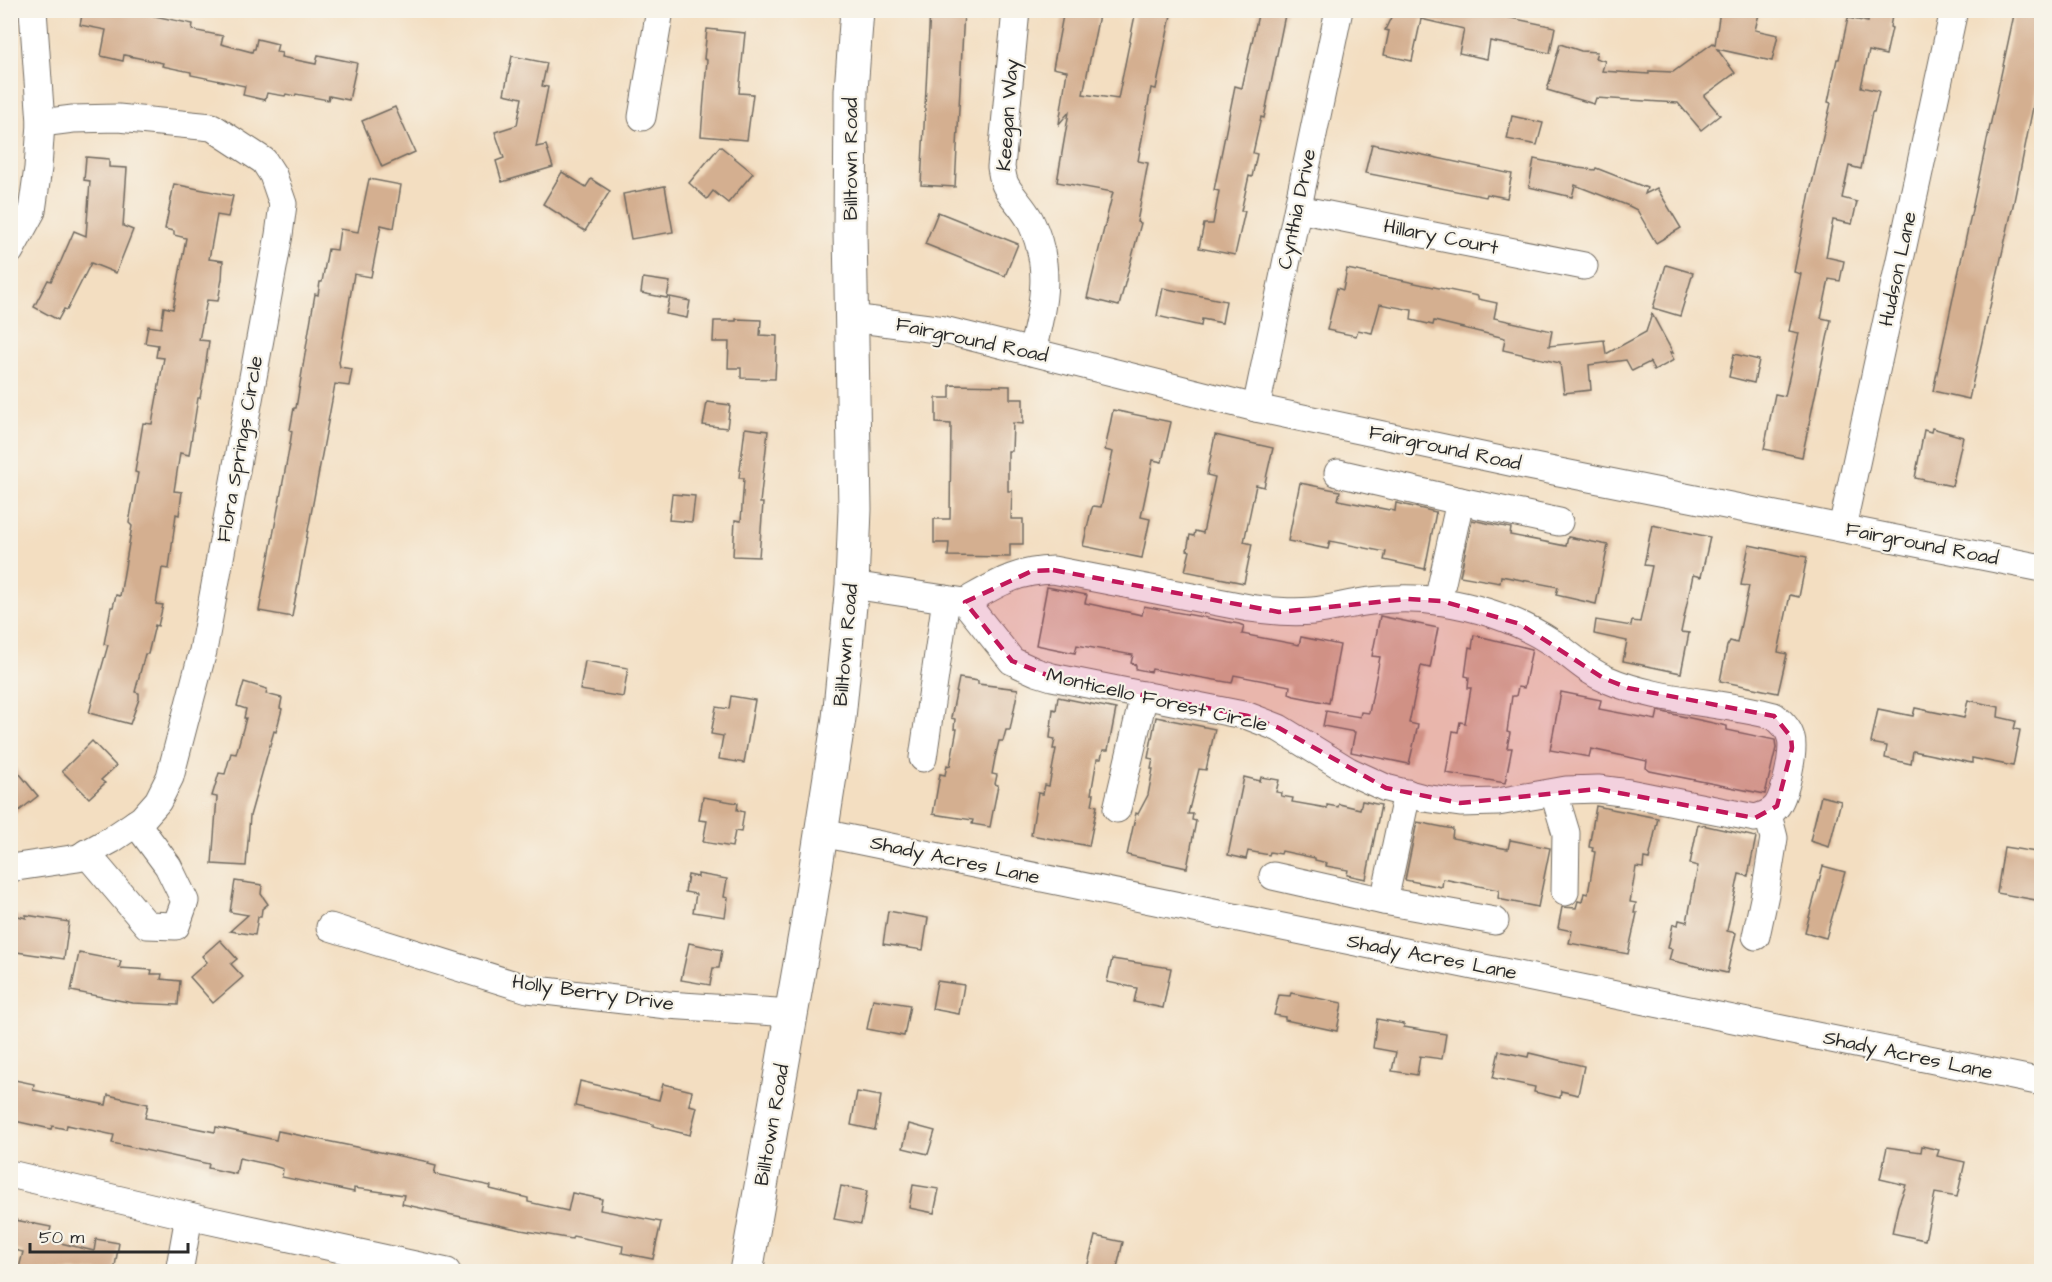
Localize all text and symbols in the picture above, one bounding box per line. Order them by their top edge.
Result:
street label: Keegan Way [990,58,1027,172]
street label: Billtown Road [837,98,865,221]
street label: Cynthia Drive [1271,146,1324,272]
street label: Hudson Lane [1872,209,1924,329]
street label: Hillary Court [1381,212,1501,263]
street label: Fairground Road [893,310,1051,371]
street label: Flora Springs Circle [210,353,271,545]
street label: Fairground Road [1366,418,1524,479]
street label: Fairground Road [1843,515,2001,574]
street label: Billtown Road [827,583,865,707]
street label: Monticello Forest Circle [1044,661,1270,739]
street label: Shady Acres Lane [868,828,1042,893]
street label: Shady Acres Lane [1345,927,1519,988]
street label: Holly Berry Drive [510,968,676,1019]
street label: Shady Acres Lane [1821,1023,1995,1088]
street label: Billtown Road [748,1062,796,1188]
scale bar [30,1216,188,1254]
text: 50 m [39,1225,84,1250]

